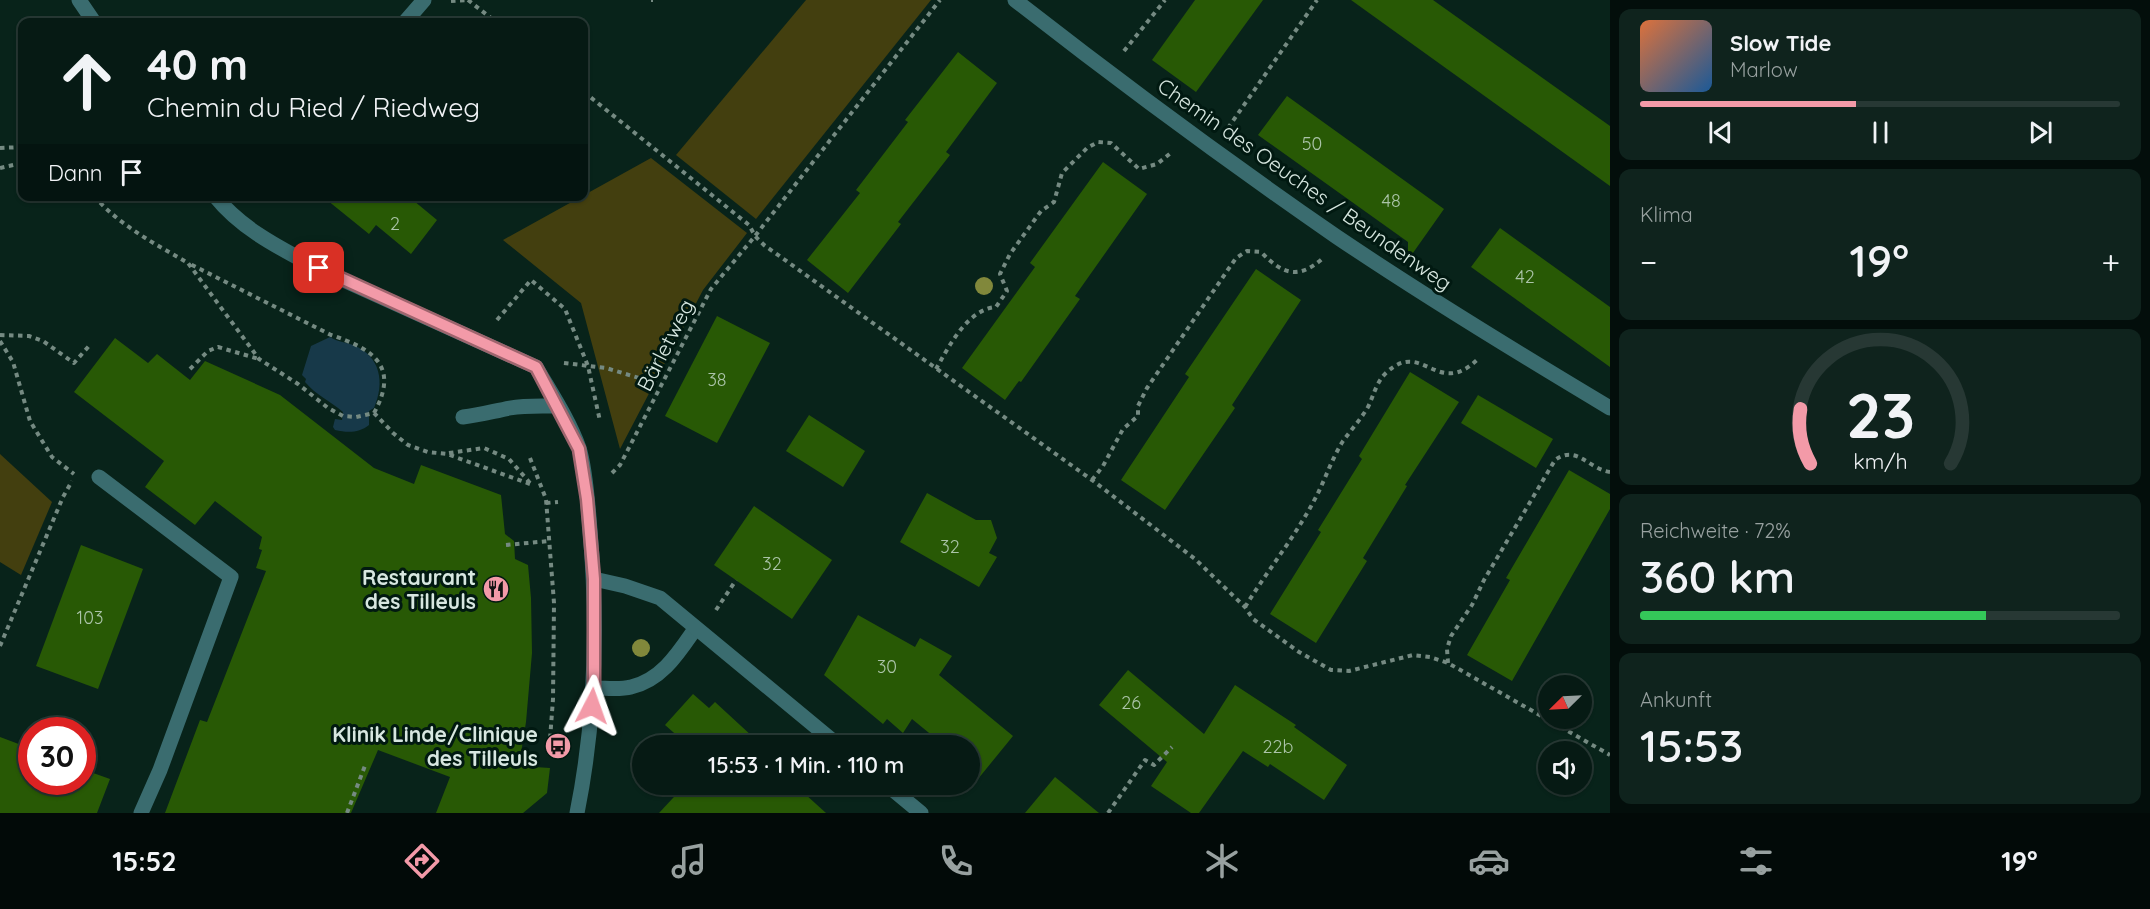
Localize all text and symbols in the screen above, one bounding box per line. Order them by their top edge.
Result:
text: Slow Tide [1730,29,1831,57]
text: 40 m [147,38,248,91]
icon: ahead [48,42,126,120]
text: Marlow [1730,57,1798,82]
street label: Chemin des Oeuches / Beundenweg [1153,72,1457,296]
text: Chemin du Ried / Riedweg [147,90,480,124]
icon: previous [1704,116,1737,149]
icon: pause [1864,116,1897,149]
icon: next [2024,116,2057,149]
house number: 50 [1302,132,1322,155]
icon: arrive [115,156,148,189]
text: Dann [48,159,103,187]
house number: 48 [1381,189,1401,212]
text: Klima [1640,202,1693,227]
house number: 2 [390,212,400,235]
text: 19° [1850,232,1909,288]
text: − [1640,241,1657,282]
text: + [2101,241,2120,282]
pin [293,242,344,293]
icon: arrive [302,251,335,284]
house number: 42 [1515,265,1535,288]
street label: Bärletweg [631,295,699,395]
house number: 38 [707,368,727,391]
text: 23 [1845,376,1915,454]
text: km/h [1853,448,1907,474]
text: Reichweite · 72% [1640,518,1791,543]
house number: 32 [940,535,960,558]
text: 360 km [1640,548,1795,604]
house number: 32 [762,552,782,575]
place label: Restaurant des Tilleuls [362,564,476,614]
restaurant icon: Restaurant des Tilleuls [481,574,511,604]
house number: 103 [77,606,103,629]
house number: 30 [877,655,897,678]
position arrow [560,674,624,738]
north arrow [1538,675,1592,729]
map controls [1538,675,1592,795]
text: Ankunft [1640,687,1712,712]
house number: 26 [1121,691,1141,714]
speed limit sign: 30 [18,717,96,795]
text: 15:53 [1640,717,1743,773]
place label: Klinik Linde/Clinique des Tilleuls [332,721,538,771]
bus stop icon: Klinik Linde/Clinique des Tilleuls [543,731,573,761]
house number: 22b [1263,735,1294,758]
button: sound [1538,741,1592,795]
text: 15:53 · 1 Min. · 110 m [708,751,904,779]
icon: directions [401,840,443,882]
icon: music [668,840,710,882]
icon: phone [935,840,977,882]
icon: climate [1201,840,1243,882]
icon: car [1468,840,1510,882]
icon: filters [1735,840,1777,882]
text: 15:52 [112,844,177,878]
text: 19° [2001,844,2038,878]

